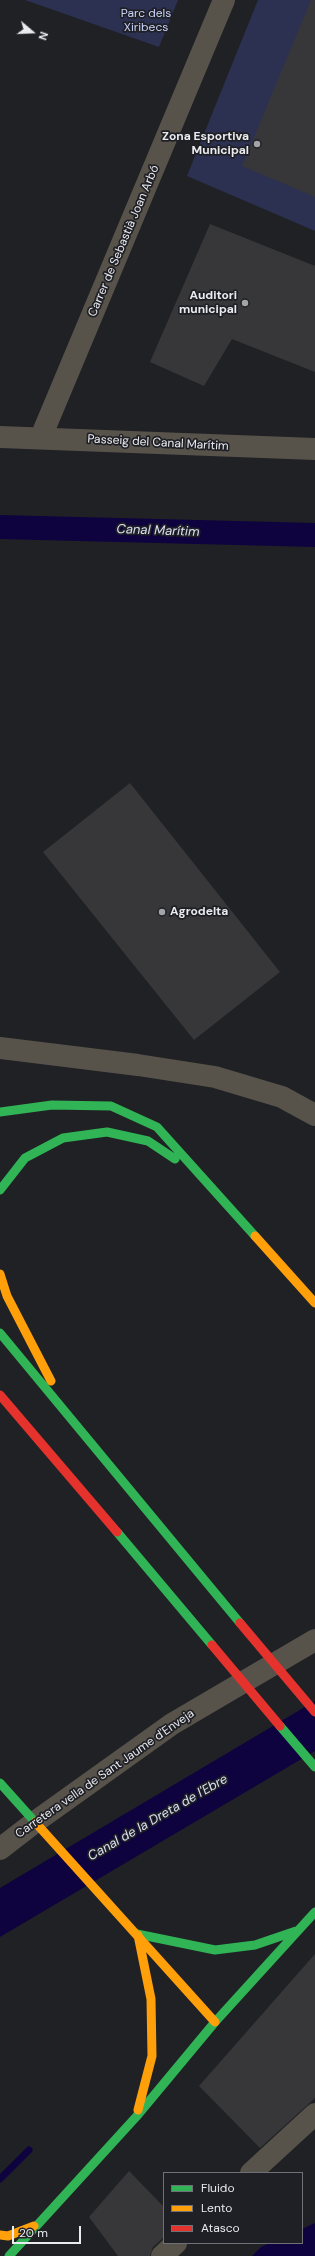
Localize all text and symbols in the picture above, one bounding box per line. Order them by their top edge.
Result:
park label: Parc dels Xiribecs [121,7,171,35]
north arrow [12,12,52,52]
text: N [35,30,51,42]
place label: Zona Esportiva Municipal [162,130,249,158]
marker: Zona Esportiva Municipal [252,139,262,149]
street label: Carrer de Sebastià Joan Arbó [85,163,163,319]
place label: Auditori municipal [179,289,237,317]
marker: Auditori municipal [240,298,250,308]
street label: Passeig del Canal Marítim [87,432,229,454]
water label: Canal Marítim [116,522,200,540]
place label: Agrodelta [170,905,228,919]
marker: Agrodelta [157,907,167,917]
street label: Carretera vella de Sant Jaume d'Enveja [13,1706,197,1842]
water label: Canal de la Dreta de l'Ebre [85,1772,231,1864]
legend [163,2172,303,2244]
text: Fluido [201,2180,235,2196]
text: Lento [201,2200,232,2216]
scale bar [14,2218,83,2244]
text: Atasco [201,2220,240,2236]
text: 20 m [19,2225,48,2241]

